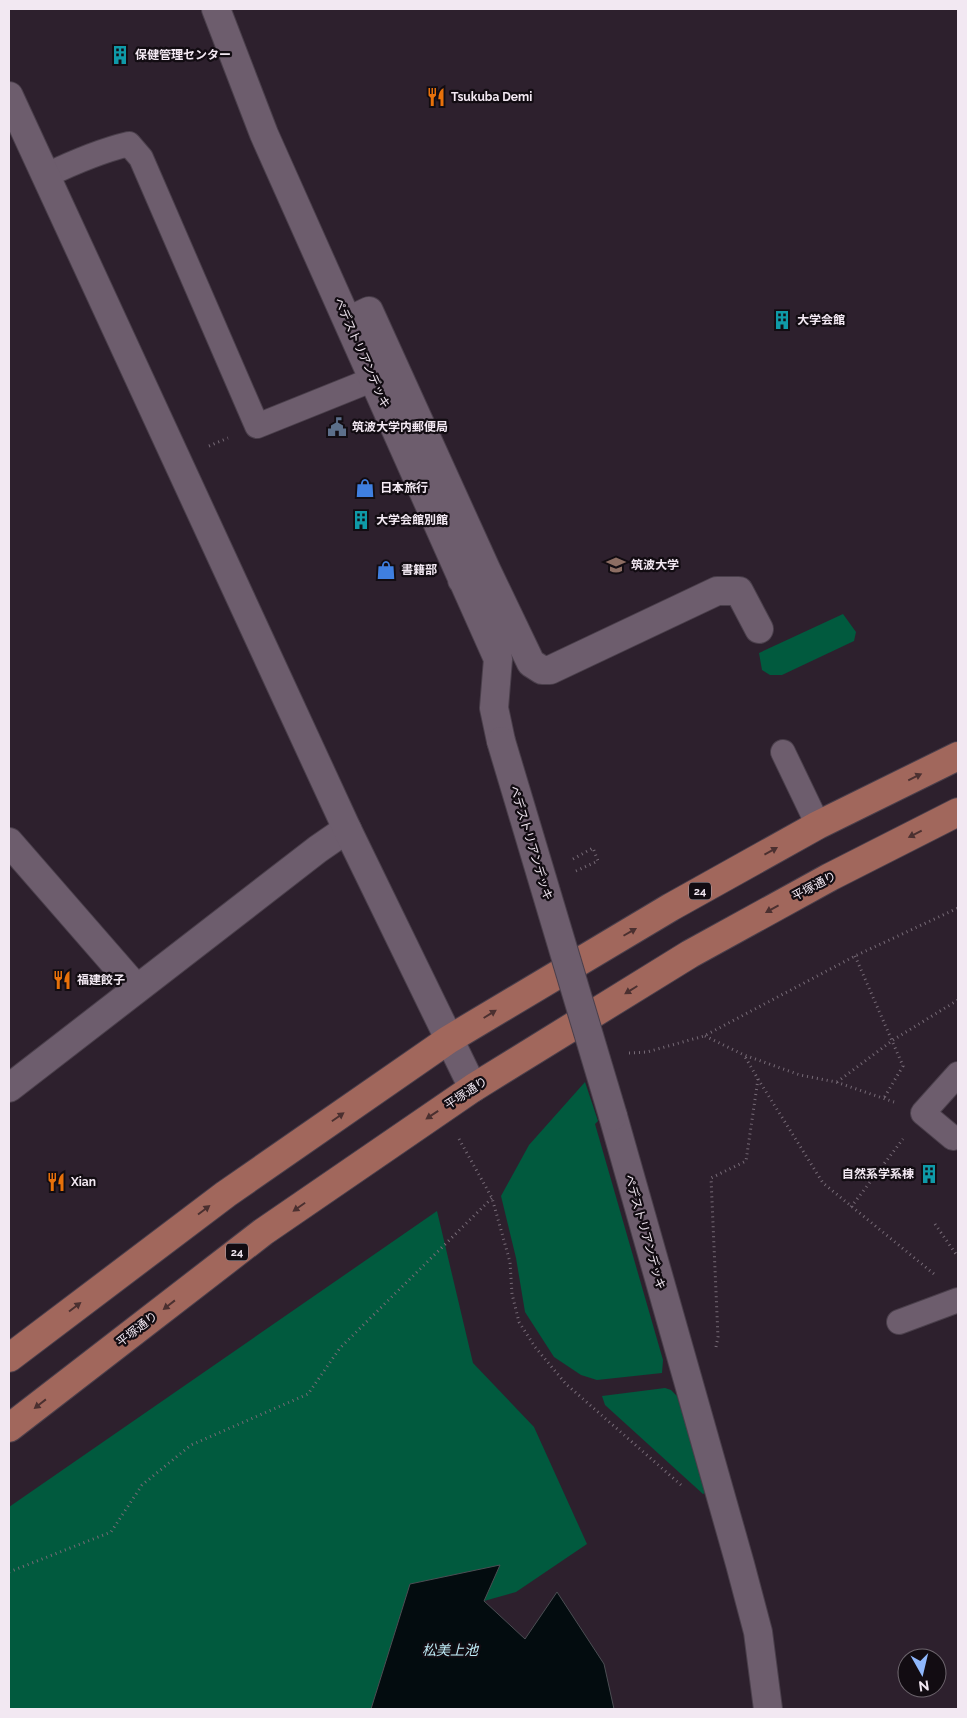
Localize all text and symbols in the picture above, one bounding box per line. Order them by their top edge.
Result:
building icon: 保健管理センター [109,44,131,66]
place label: 保健管理センター [135,48,231,62]
restaurant icon: Tsukuba Demi [425,86,447,108]
place label: Tsukuba Demi [451,90,532,104]
street label: ペデストリアンデッキ [331,296,393,410]
building icon: 大学会館 [771,309,793,331]
place label: 大学会館 [797,313,845,327]
public building icon: 筑波大学内郵便局 [326,416,348,438]
place label: 筑波大学内郵便局 [352,420,448,434]
shop icon: 日本旅行 [354,477,376,499]
place label: 日本旅行 [380,481,428,495]
building icon: 大学会館別館 [350,509,372,531]
place label: 大学会館別館 [376,513,448,527]
school or university icon: 筑波大学 [605,554,627,576]
place label: 筑波大学 [631,558,679,572]
shop icon: 書籍部 [375,559,397,581]
place label: 書籍部 [401,563,437,577]
one-way arrow [908,773,923,781]
street label: ペデストリアンデッキ [507,784,555,902]
one-way arrow [908,830,922,838]
one-way arrow [764,847,778,856]
street label: 平塚通り [790,869,838,903]
road number: 24 [689,882,711,899]
one-way arrow [764,905,779,913]
one-way arrow [623,927,636,936]
restaurant icon: 福建餃子 [51,969,73,991]
place label: 福建餃子 [77,973,125,987]
one-way arrow [624,985,637,995]
one-way arrow [483,1010,496,1019]
street label: 平塚通り [442,1074,490,1112]
one-way arrow [426,1110,439,1120]
one-way arrow [331,1112,344,1122]
building icon: 自然系学系棟 [918,1163,940,1185]
place label: 自然系学系棟 [842,1167,914,1181]
restaurant icon: Xian [45,1171,67,1193]
street label: ペデストリアンデッキ [622,1173,668,1291]
place label: Xian [70,1175,96,1189]
one-way arrow [292,1202,305,1212]
one-way arrow [197,1204,210,1215]
road number: 24 [226,1244,248,1260]
one-way arrow [163,1299,176,1310]
one-way arrow [68,1302,81,1313]
street label: 平塚通り [114,1309,160,1349]
one-way arrow [33,1399,47,1409]
water label: 松美上池 [422,1642,480,1658]
north arrow [897,1648,947,1698]
text: N [917,1677,930,1695]

